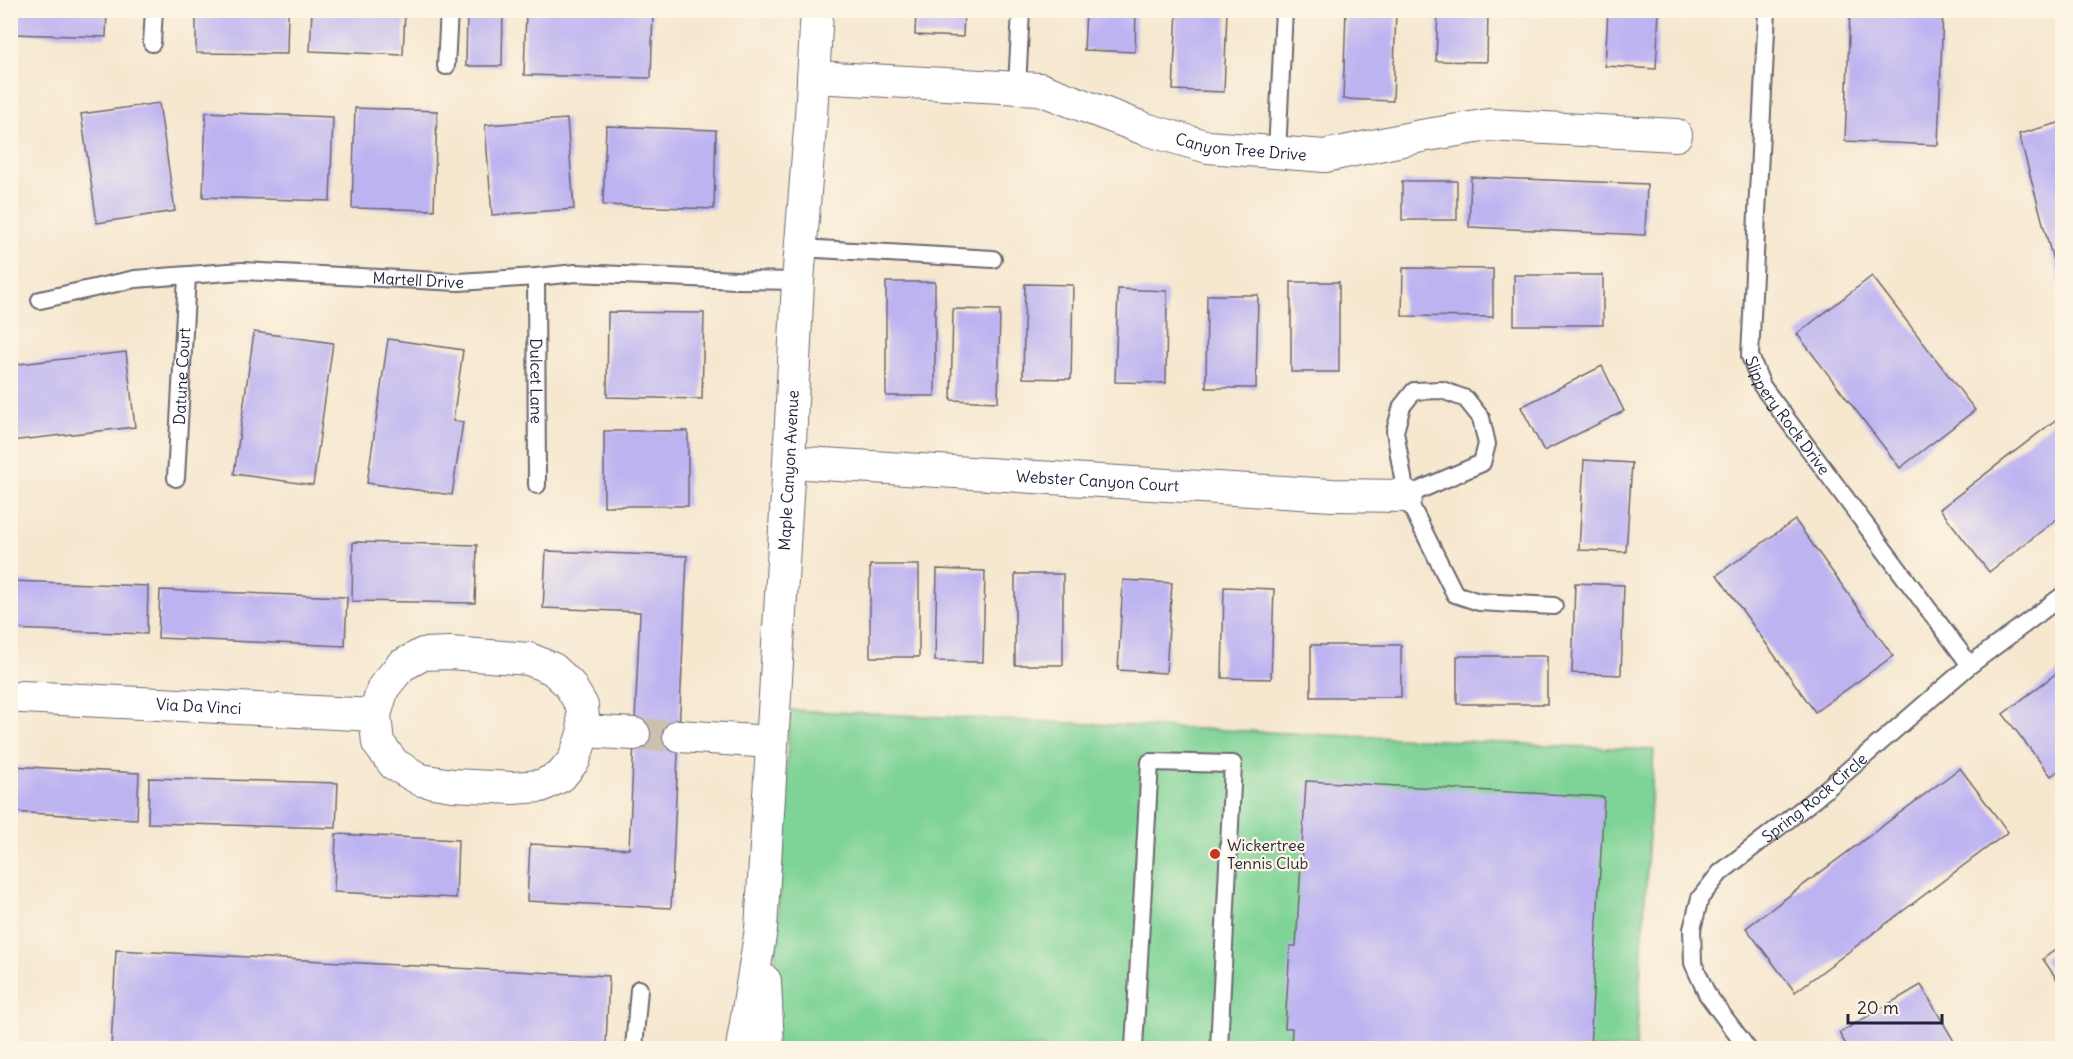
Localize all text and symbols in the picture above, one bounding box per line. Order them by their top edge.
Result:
street label: Canyon Tree Drive [1173,128,1307,165]
street label: Martell Drive [372,268,464,292]
street label: Datune Court [169,326,194,425]
street label: Dulcet Lane [526,338,547,424]
street label: Slippery Rock Drive [1741,353,1835,479]
street label: Maple Canyon Avenue [774,390,803,551]
street label: Webster Canyon Court [1015,466,1180,496]
street label: Via Da Vinci [156,694,242,718]
street label: Spring Rock Circle [1758,749,1871,847]
place label: Wickertree Tennis Club [1227,835,1309,873]
marker: Wickertree Tennis Club [1208,847,1222,861]
scale bar [1848,987,1942,1025]
text: 20 m [1857,996,1899,1019]

